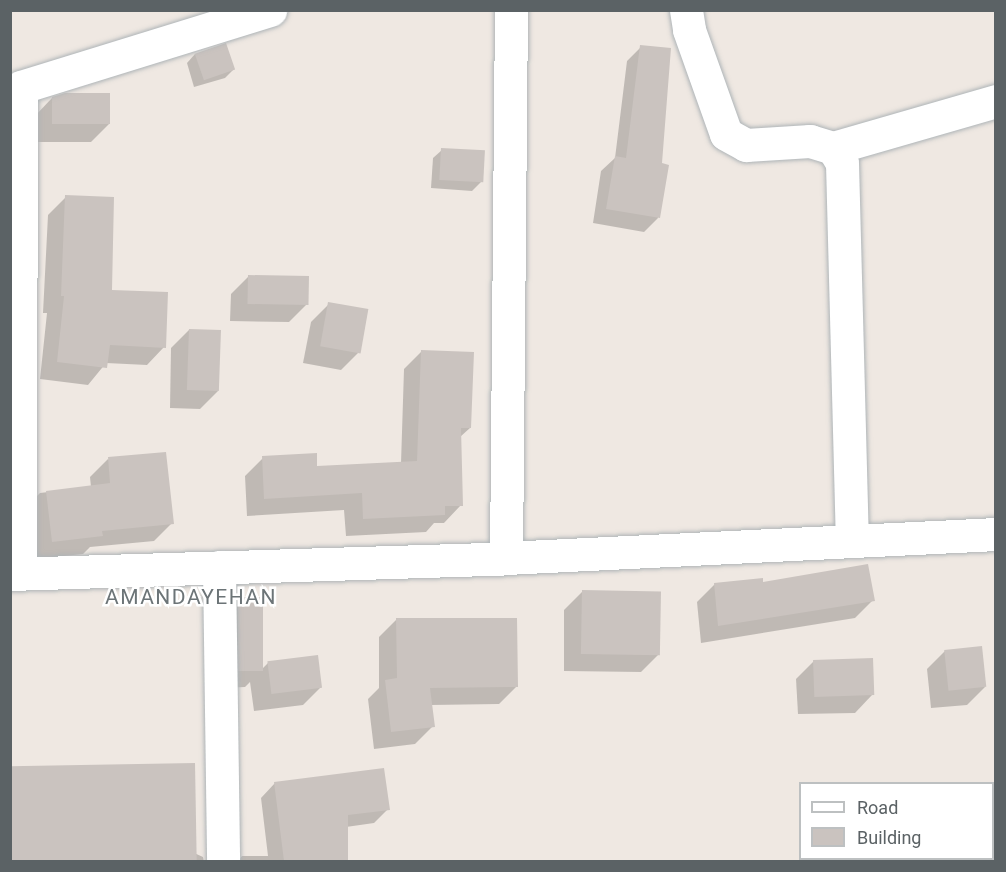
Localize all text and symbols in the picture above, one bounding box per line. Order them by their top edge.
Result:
district label: AMANDAYEHAN [105,584,277,610]
legend [799,782,994,860]
text: Road [857,797,898,818]
text: Building [857,827,921,848]

